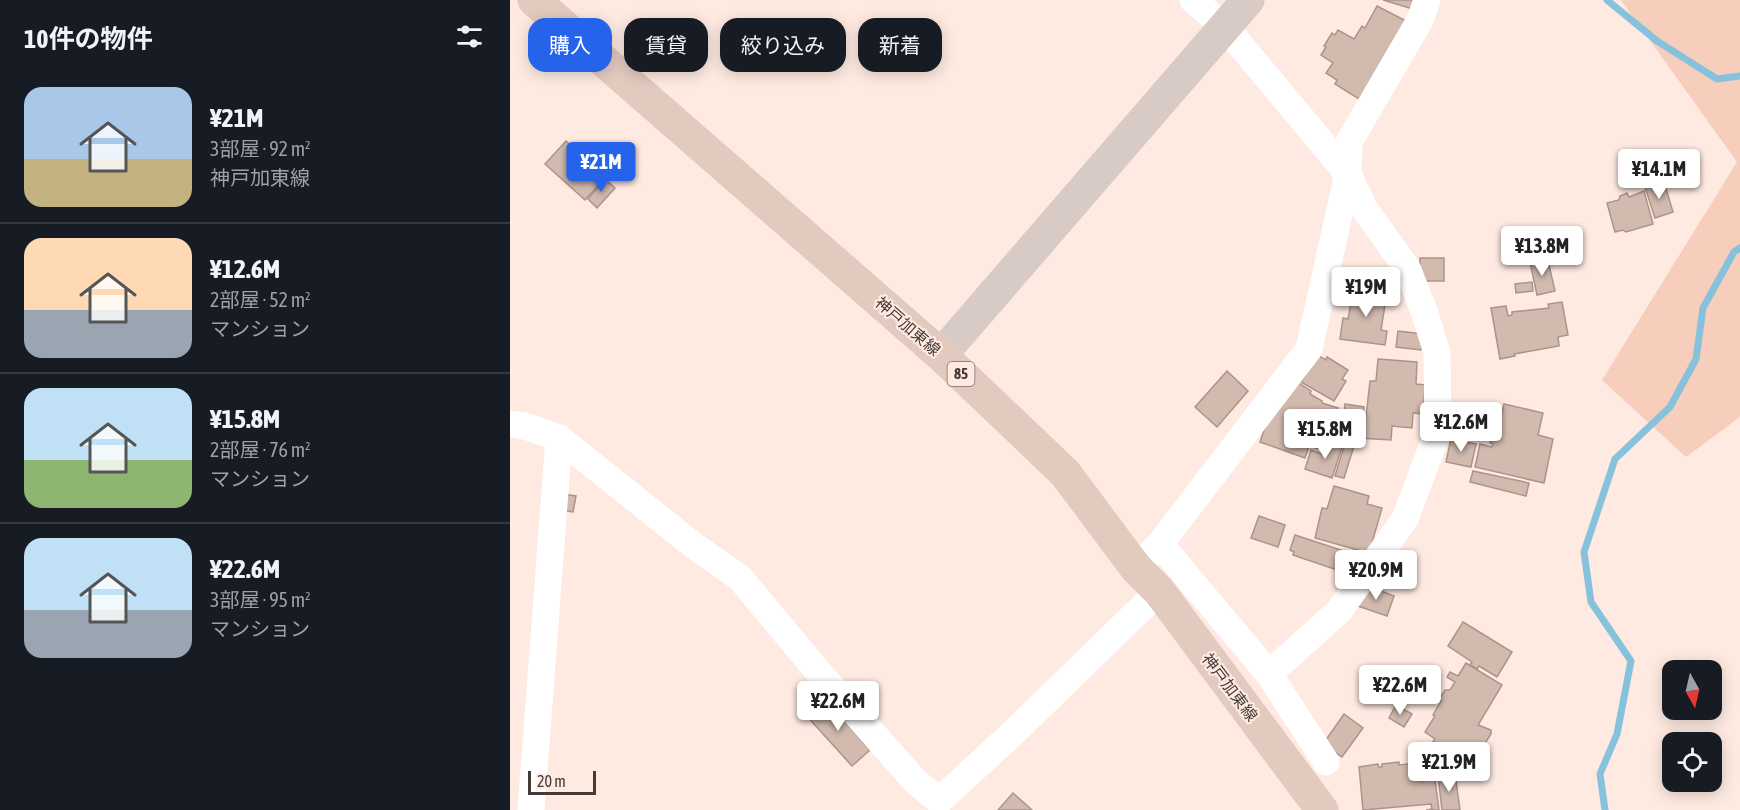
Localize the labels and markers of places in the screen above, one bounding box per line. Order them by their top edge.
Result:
pin: ¥21M [565,142,637,193]
pin: ¥14.1M [1610,149,1708,200]
pin: ¥13.8M [1493,226,1591,277]
pin: ¥19M [1330,267,1402,318]
pin: ¥12.6M [1412,402,1510,453]
pin: ¥15.8M [1276,409,1374,460]
pin: ¥20.9M [1327,550,1425,601]
pin: ¥22.6M [1351,665,1449,716]
pin: ¥22.6M [789,681,887,732]
pin: ¥21.9M [1400,742,1498,793]

